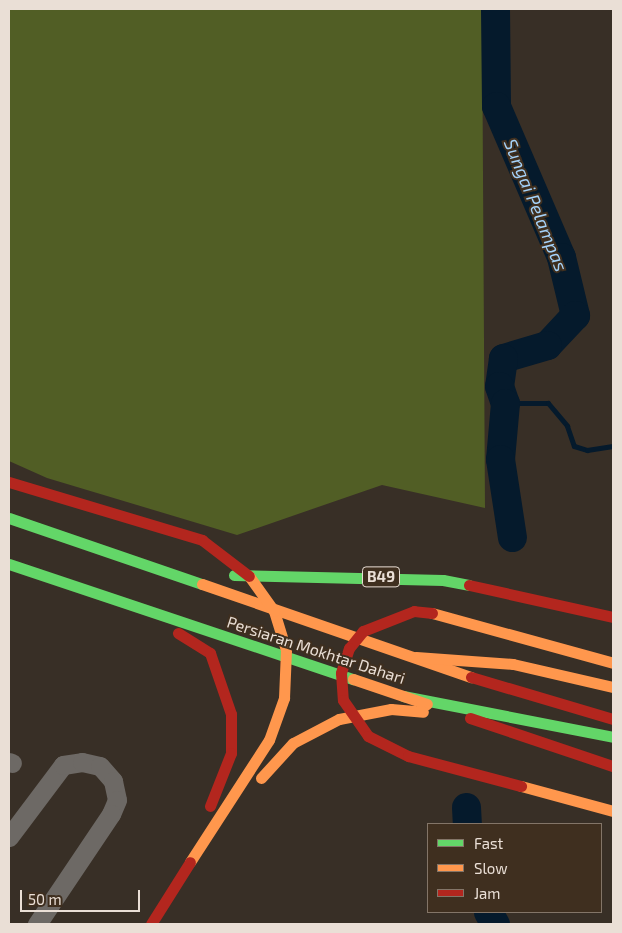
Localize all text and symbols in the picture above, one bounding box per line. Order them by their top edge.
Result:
water label: Sungai Pelampas [500,136,572,274]
road number: B49 [361,564,401,590]
street label: Persiaran Mokhtar Dahari [224,612,408,688]
legend [427,823,602,913]
text: Fast [474,834,503,852]
text: Slow [474,859,508,877]
scale bar [22,880,142,912]
text: Jam [474,884,500,902]
text: 50 m [28,890,62,908]

